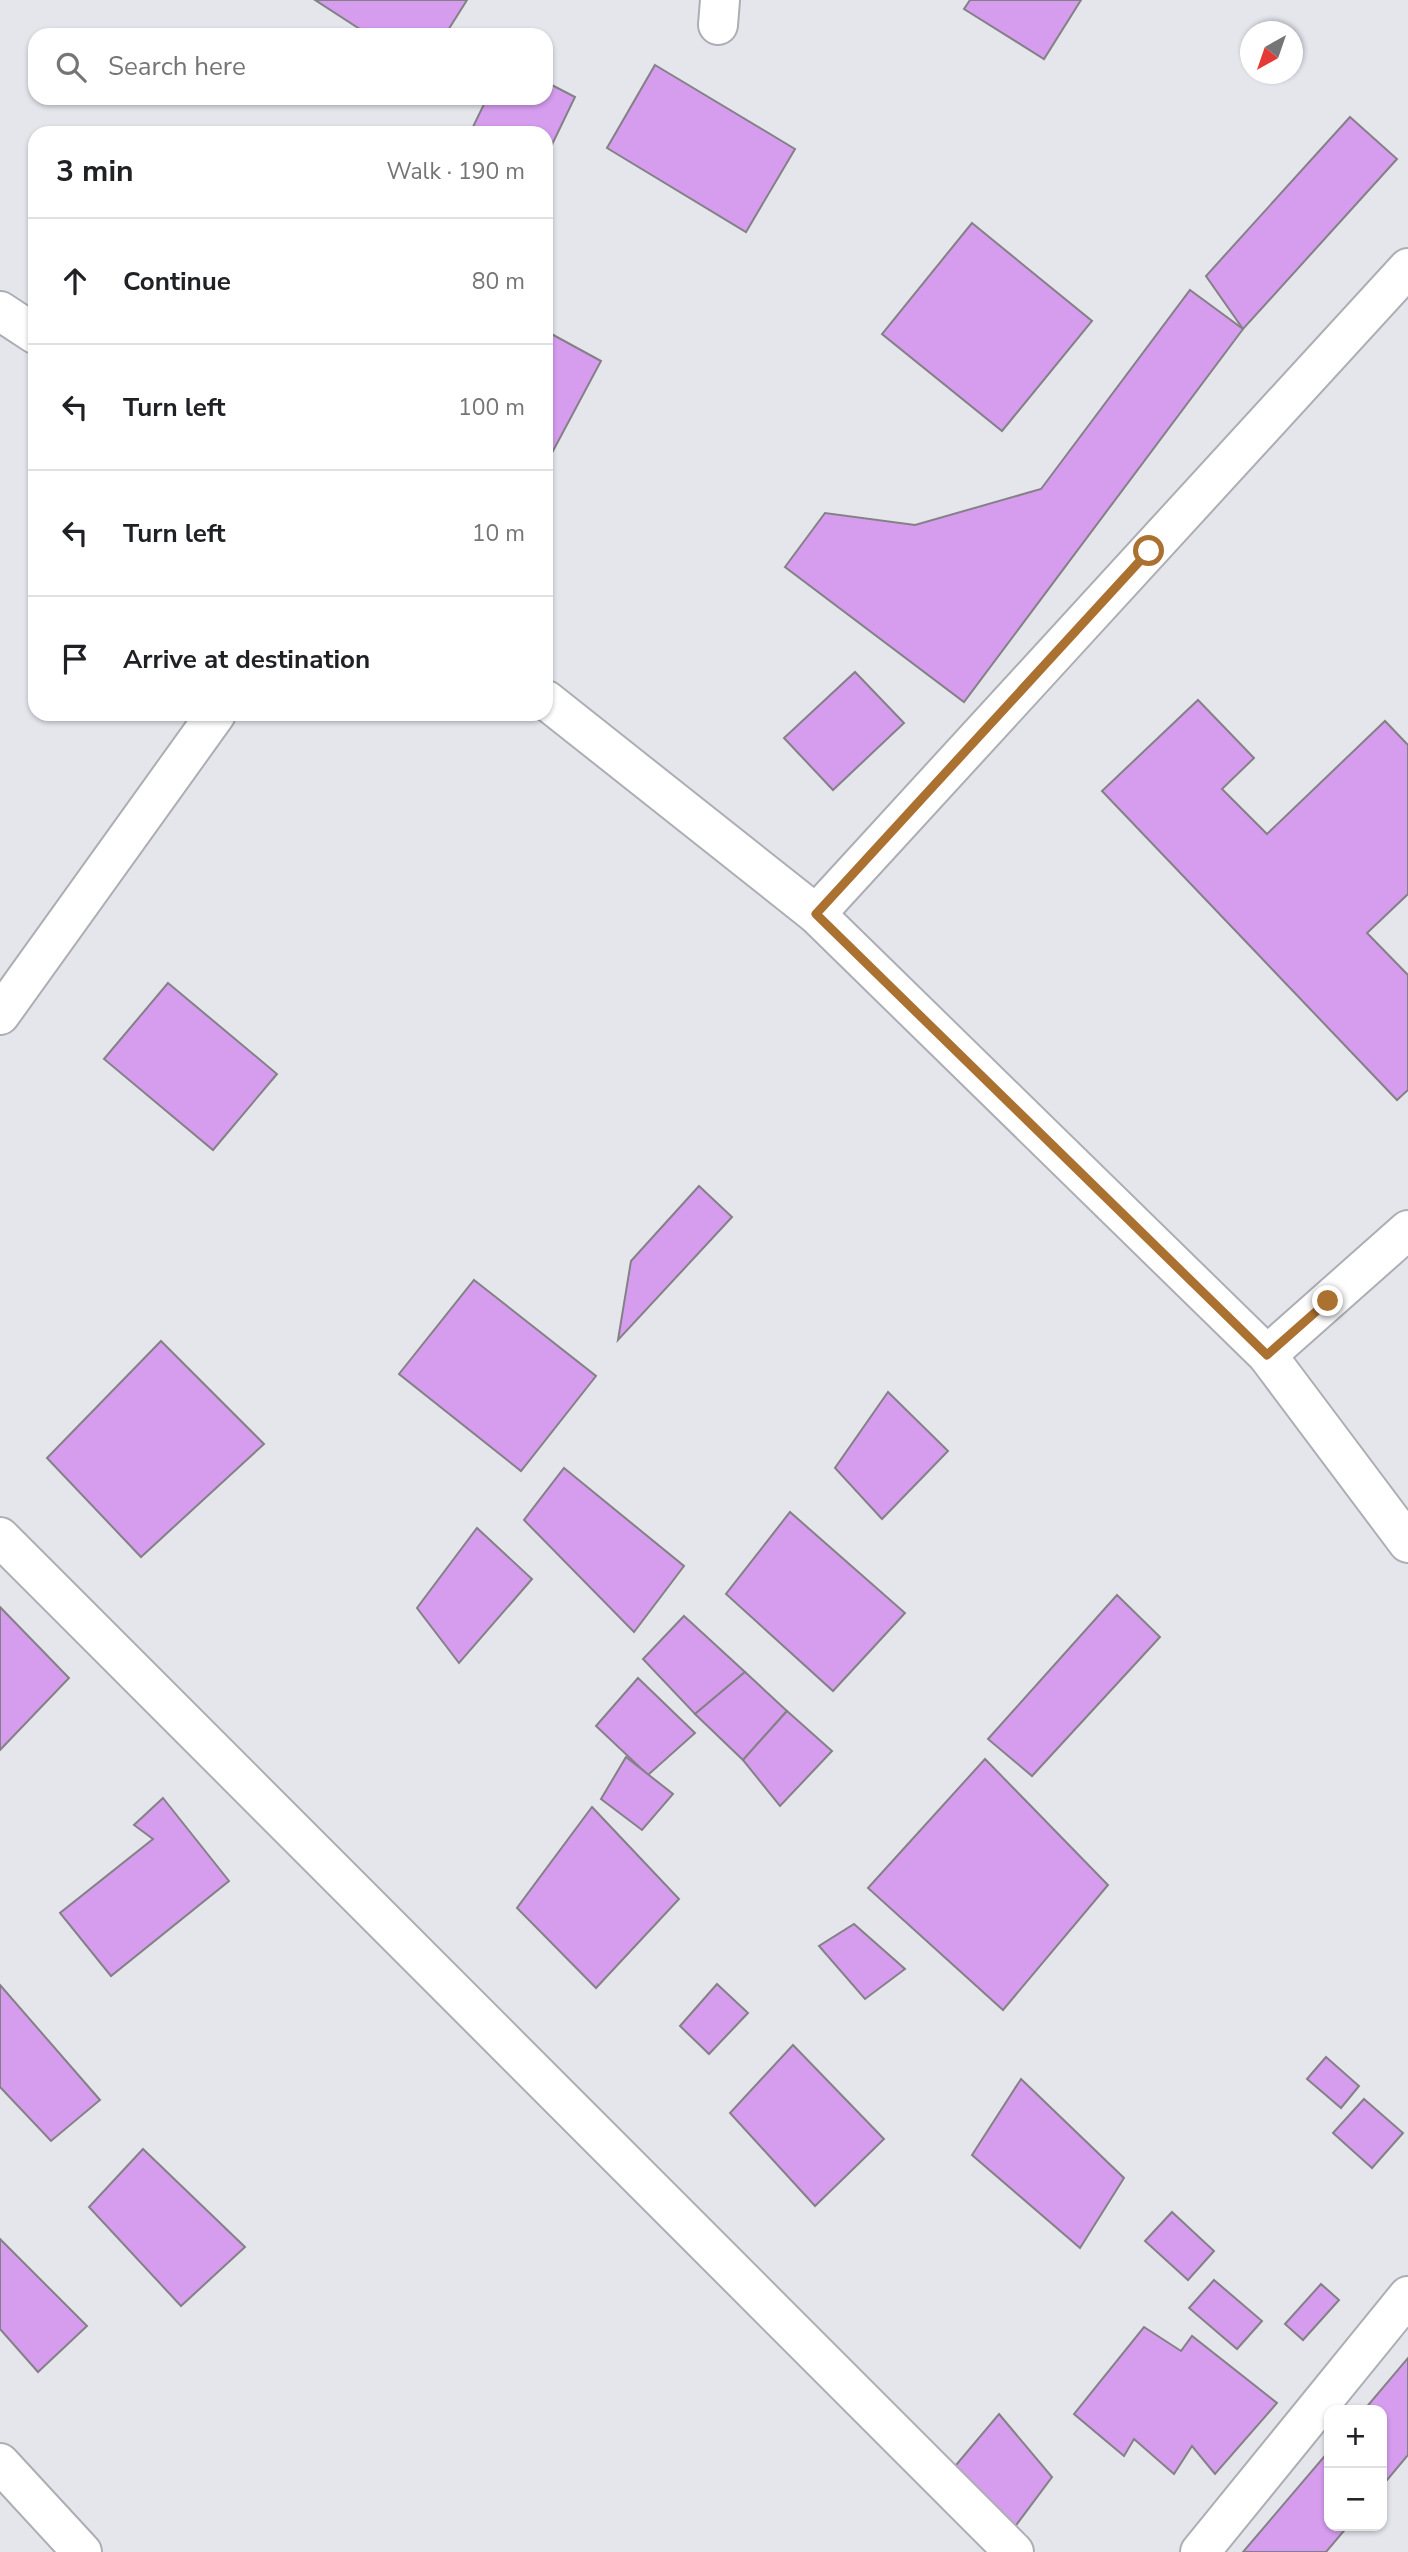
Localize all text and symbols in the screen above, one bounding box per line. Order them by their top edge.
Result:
north arrow [1240,21,1303,84]
search box [28,28,553,105]
icon: search [52,48,90,86]
text: Search here [108,49,246,84]
text: 3 min [56,151,134,192]
text: Walk · 190 m [386,156,525,187]
icon: ahead [56,262,94,300]
text: Continue [123,264,231,299]
text: 80 m [472,266,525,297]
icon: left [56,388,94,426]
text: Turn left [123,390,226,425]
text: 100 m [458,392,525,423]
icon: left [56,514,94,552]
text: Turn left [123,516,226,551]
text: 10 m [472,518,525,549]
route start [1133,535,1164,566]
icon: arrive [56,640,94,678]
text: Arrive at destination [123,642,370,677]
route end [1312,1285,1343,1316]
map controls [1324,2405,1387,2531]
button: + [1324,2405,1387,2468]
button: − [1324,2468,1387,2531]

